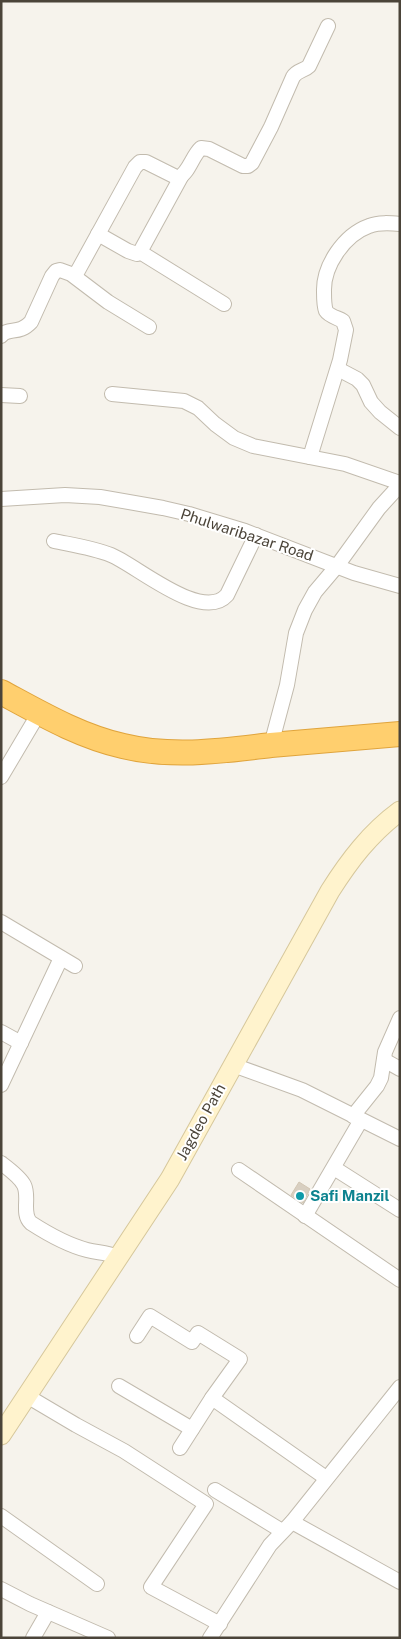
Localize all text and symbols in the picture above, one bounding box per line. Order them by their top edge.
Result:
street label: Phulwaribazar Road [179,505,316,564]
street label: Jagdeo Path [173,1081,228,1163]
place label: Safi Manzil [310,1187,389,1204]
marker: Safi Manzil [294,1190,306,1202]

